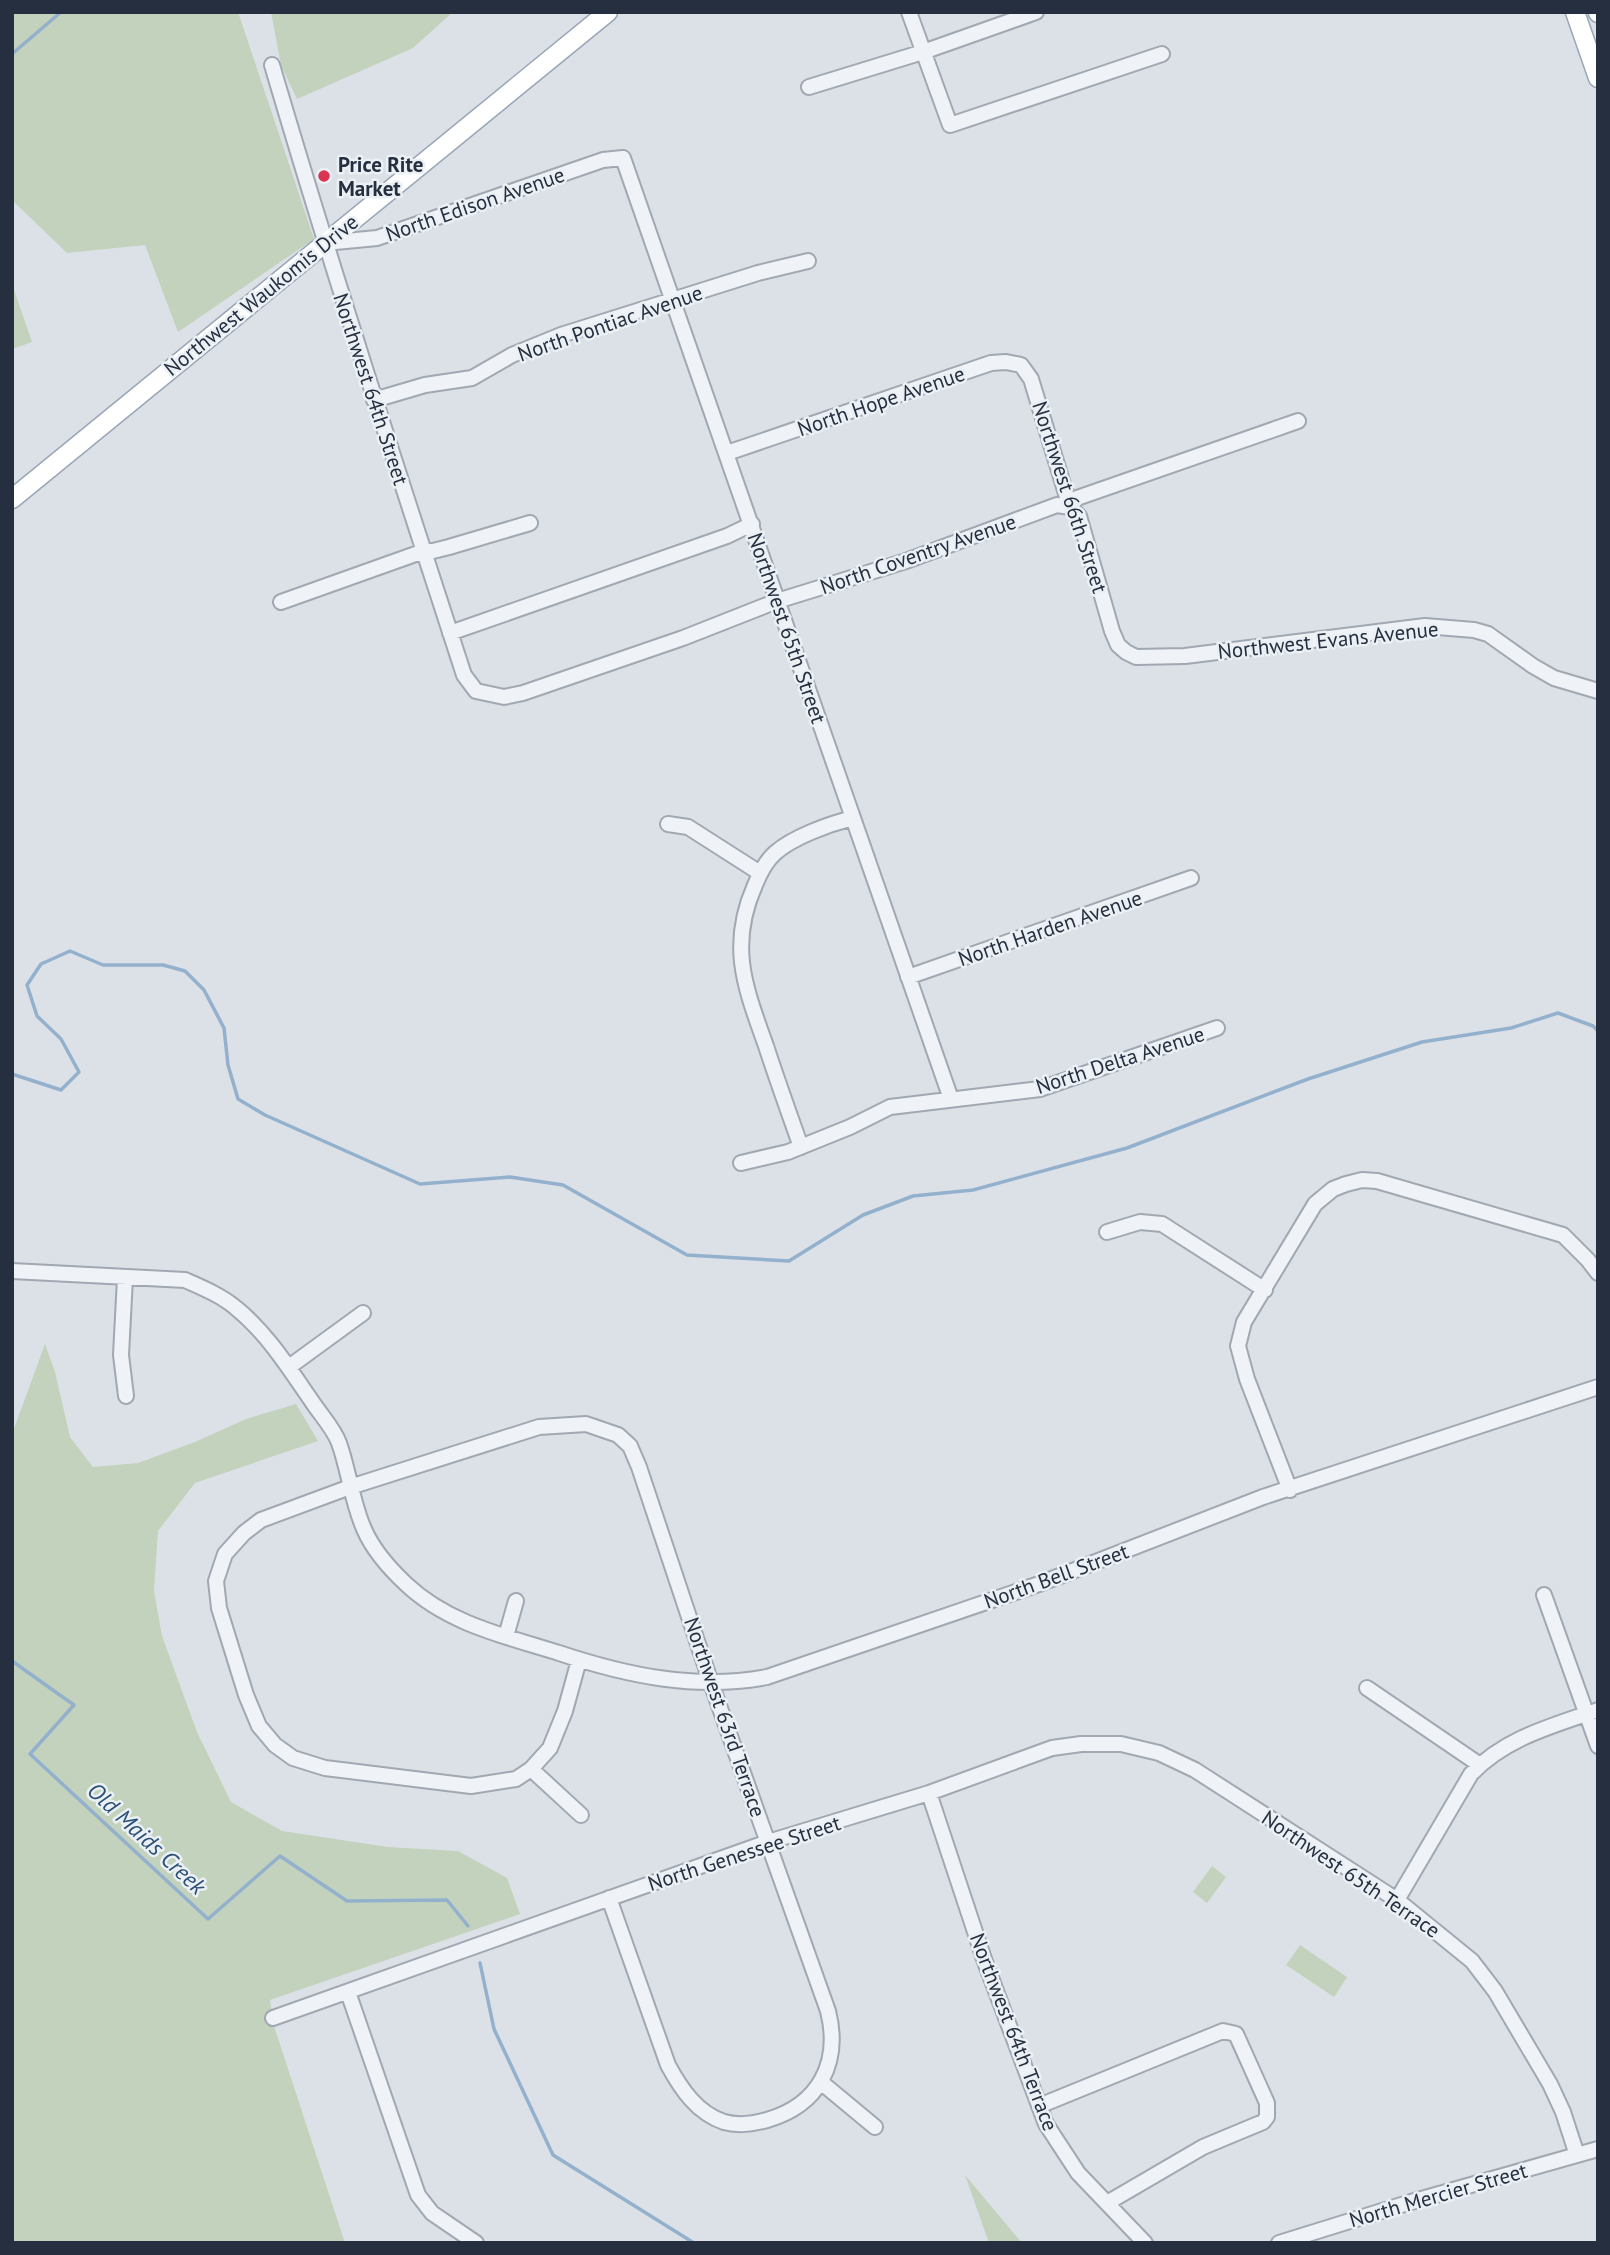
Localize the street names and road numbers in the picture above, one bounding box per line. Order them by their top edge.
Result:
street label: North Edison Avenue [382,161,568,247]
street label: Northwest Waukomis Drive [158,208,364,382]
street label: North Pontiac Avenue [514,279,706,367]
street label: Northwest 64th Street [327,290,415,488]
street label: North Hope Avenue [794,360,968,442]
street label: Northwest 66th Street [1026,398,1114,596]
street label: North Coventry Avenue [816,508,1020,600]
street label: Northwest 65th Street [742,529,832,727]
street label: Northwest Evans Avenue [1216,615,1440,665]
street label: North Harden Avenue [954,884,1146,972]
street label: North Delta Avenue [1032,1020,1208,1100]
street label: North Bell Street [980,1537,1132,1615]
street label: Northwest 63rd Terrace [678,1614,772,1820]
street label: Northwest 65th Terrace [1257,1804,1445,1944]
street label: North Genessee Street [644,1809,844,1897]
street label: Northwest 64th Terrace [964,1929,1064,2135]
street label: North Mercier Street [1346,2157,1530,2233]

